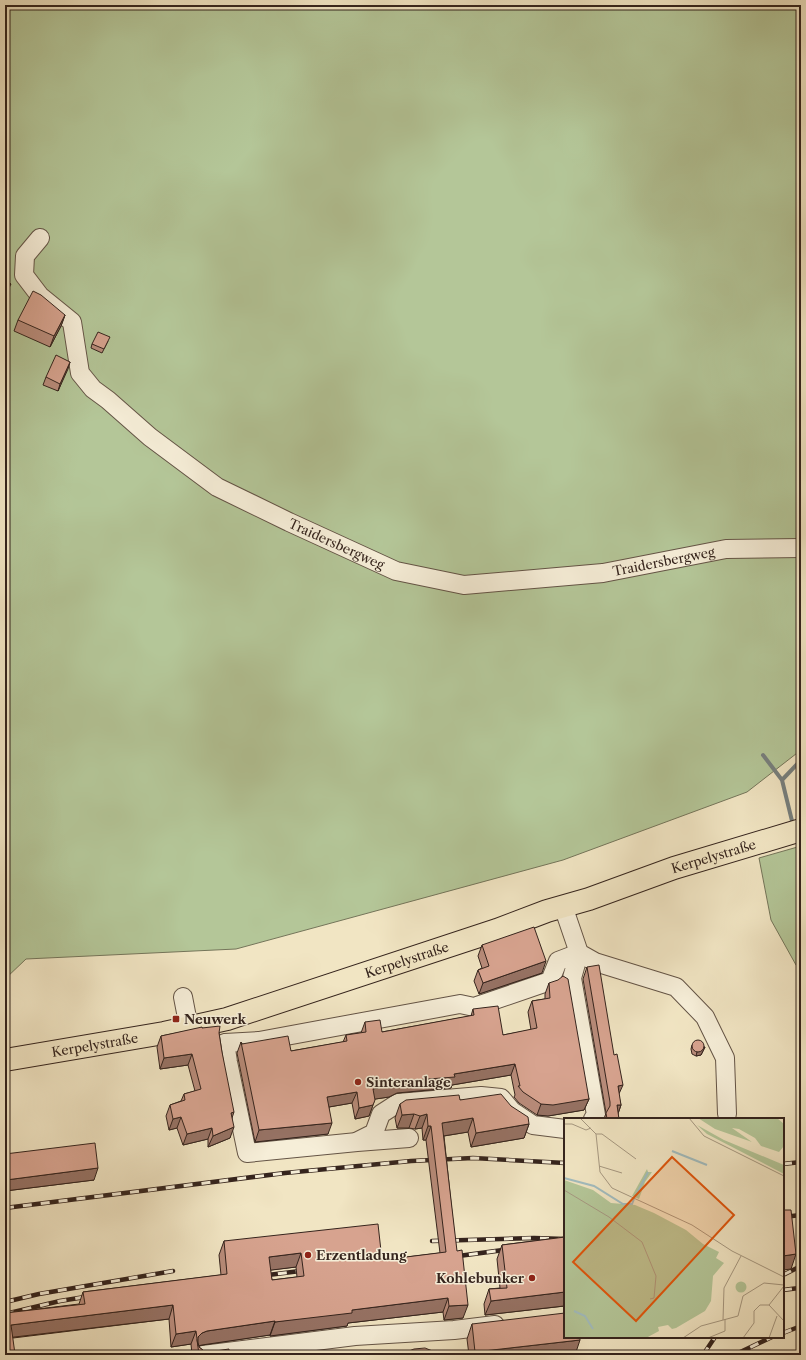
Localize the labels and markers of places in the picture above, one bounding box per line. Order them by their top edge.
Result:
place label: Neuwerk [184,1011,246,1027]
marker: Neuwerk [171,1014,181,1024]
place label: Sinteranlage [366,1074,451,1090]
marker: Sinteranlage [353,1077,363,1087]
place label: Erzentladung [316,1247,407,1263]
marker: Erzentladung [303,1250,313,1260]
place label: Kohlebunker [436,1270,525,1286]
marker: Kohlebunker [527,1273,537,1283]

